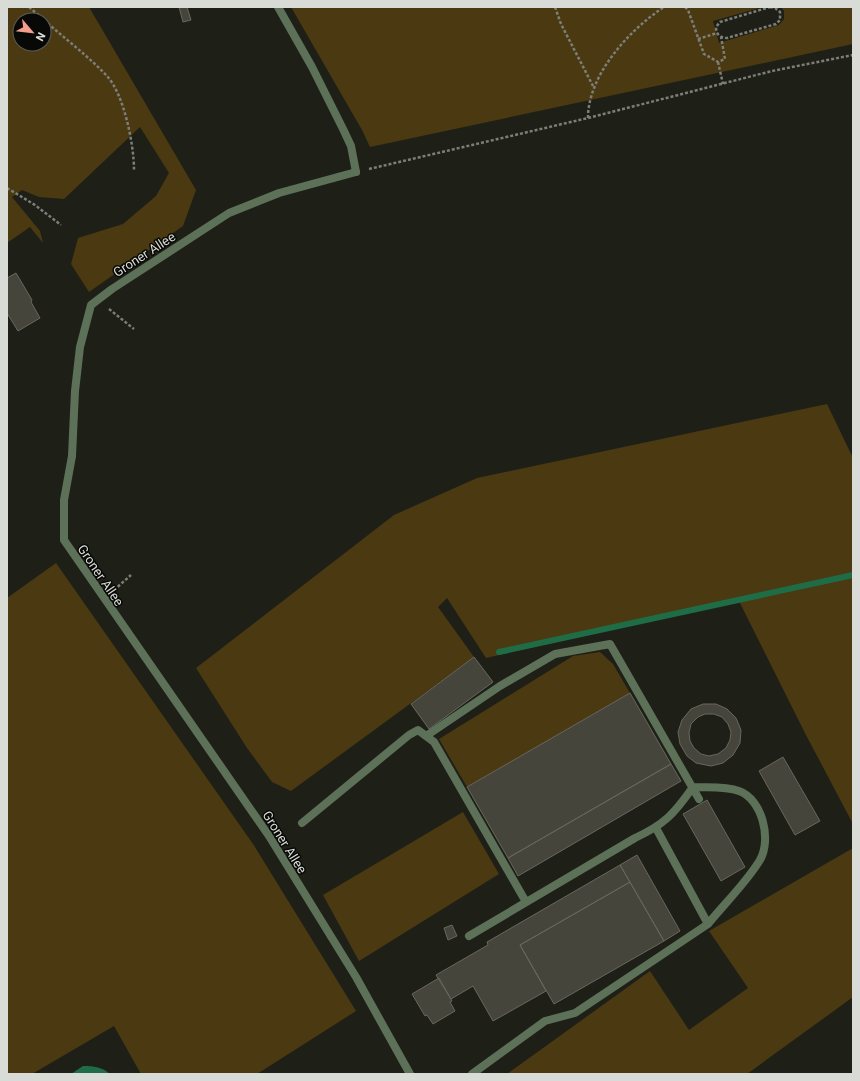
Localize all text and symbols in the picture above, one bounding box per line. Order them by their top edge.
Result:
north arrow [12,12,52,52]
text: N [33,30,48,43]
street label: Groner Allee [110,229,178,280]
street label: Groner Allee [75,542,127,609]
street label: Groner Allee [259,808,310,876]

